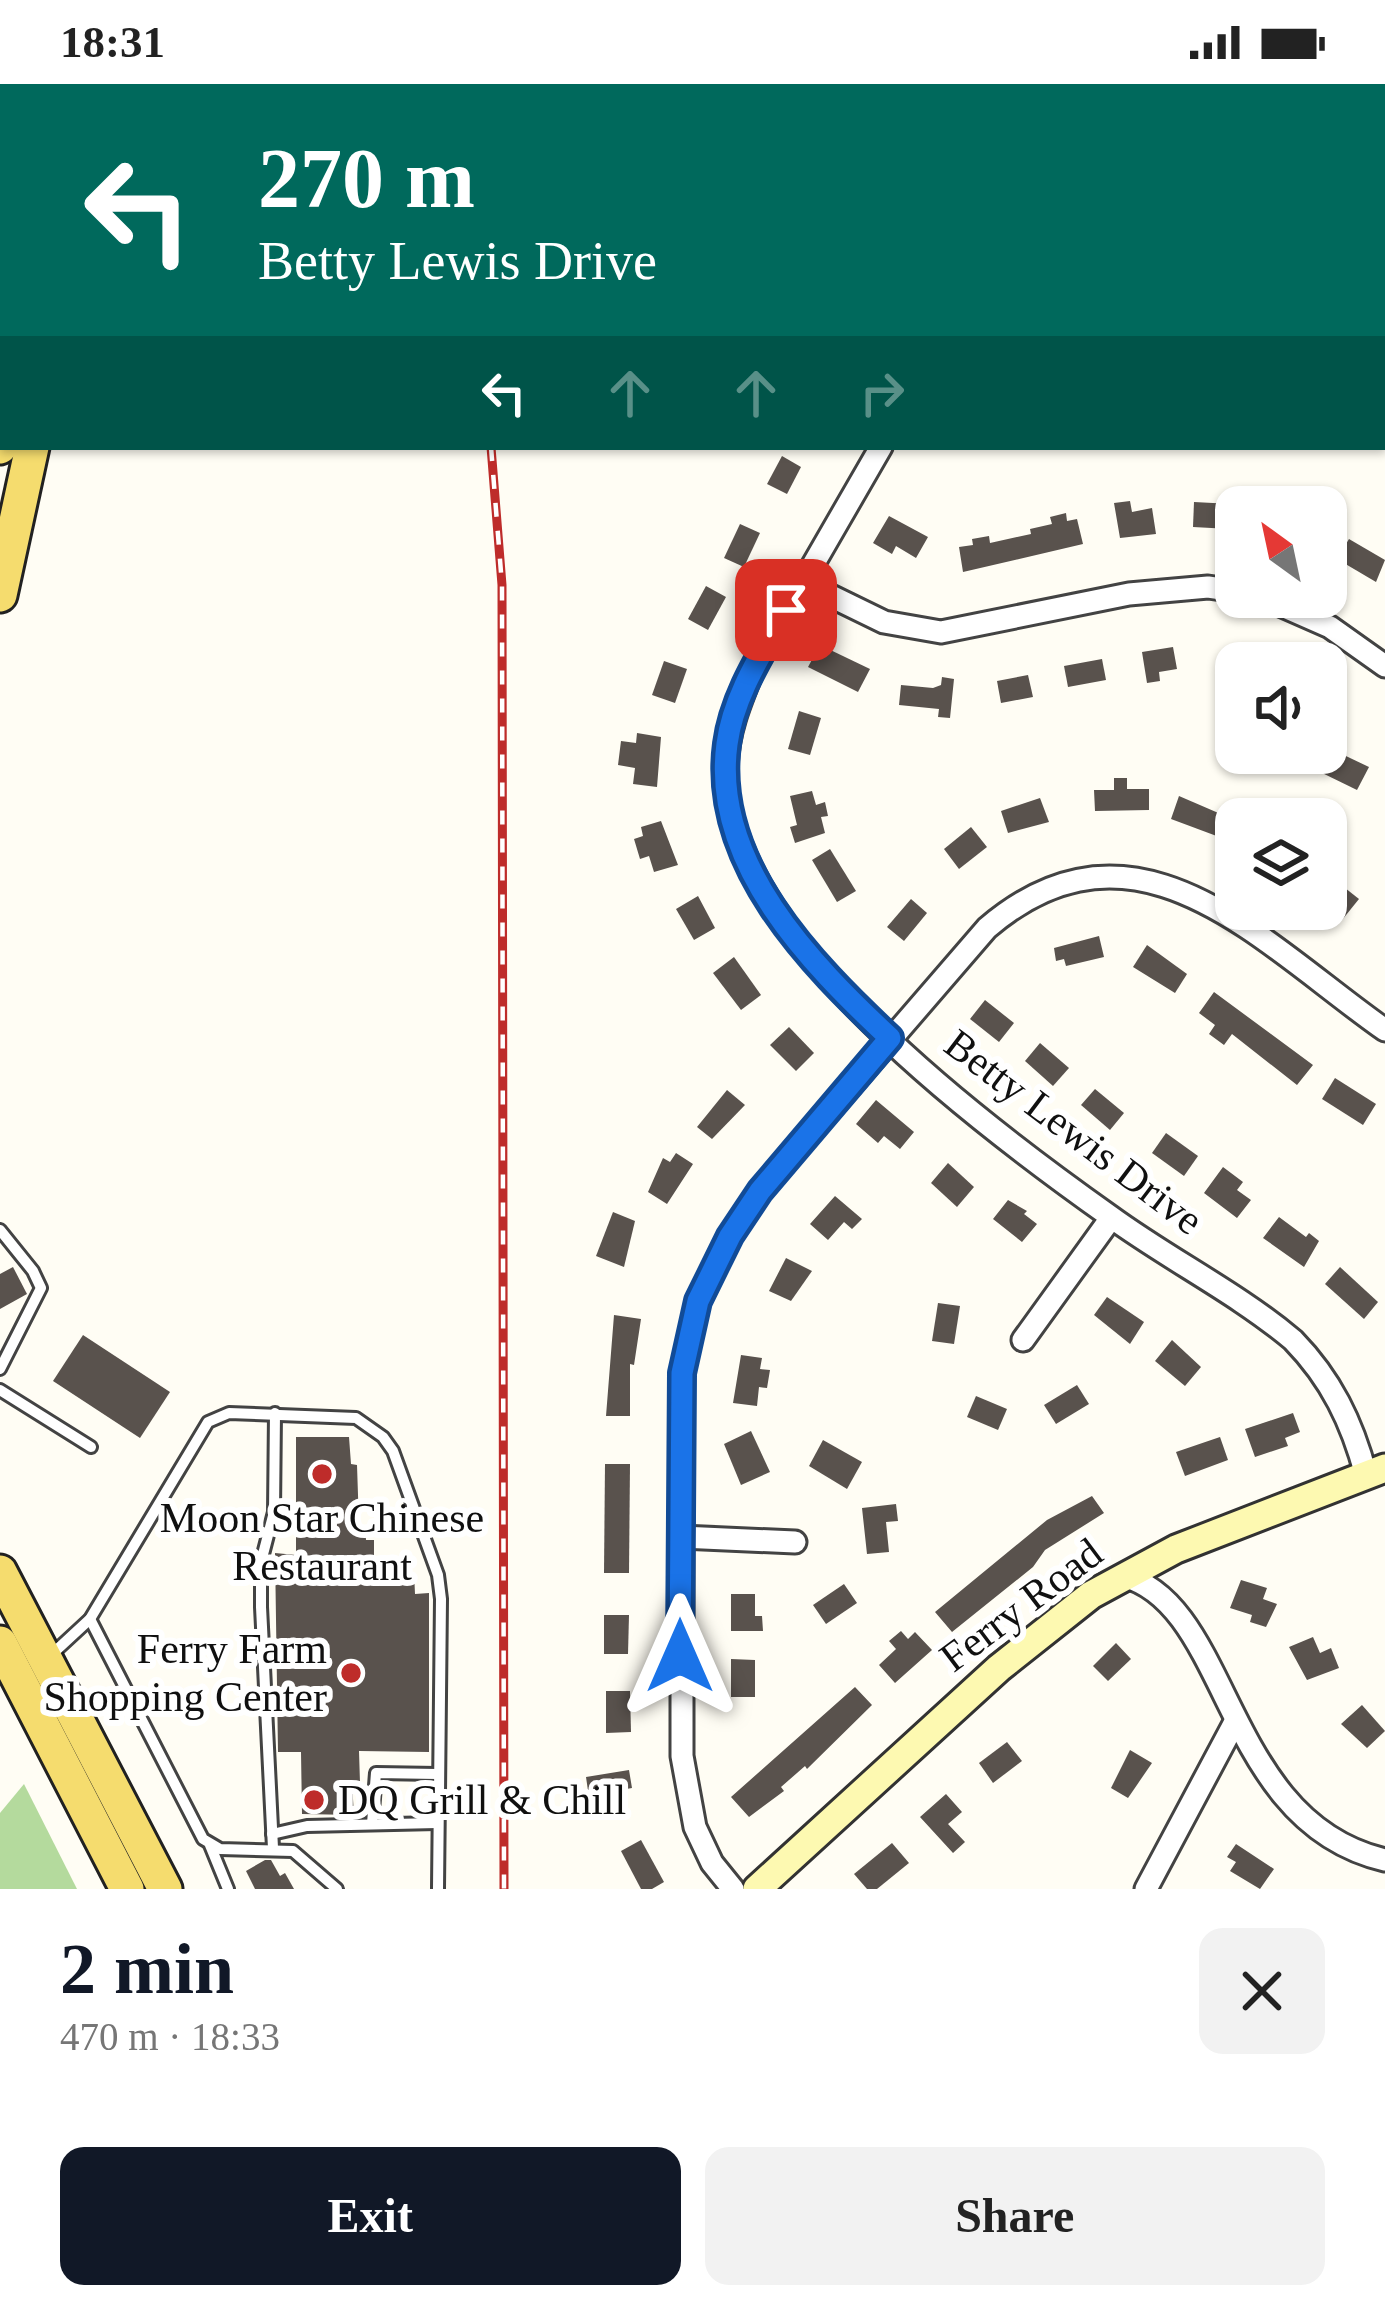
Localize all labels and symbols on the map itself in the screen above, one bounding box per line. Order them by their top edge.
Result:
north arrow [1215,486,1347,618]
pin [735,559,837,661]
street label: Betty Lewis Drive [936,1020,1212,1244]
marker: Moon Star Chinese Restaurant [309,1461,335,1487]
place label: Moon Star Chinese Restaurant [160,1495,484,1589]
street label: Ferry Road [931,1529,1111,1681]
position arrow [617,1593,743,1719]
place label: Ferry Farm Shopping Center [44,1626,327,1720]
marker: Ferry Farm Shopping Center [338,1660,364,1686]
place label: DQ Grill & Chill [338,1777,626,1823]
marker: DQ Grill & Chill [301,1787,327,1813]

